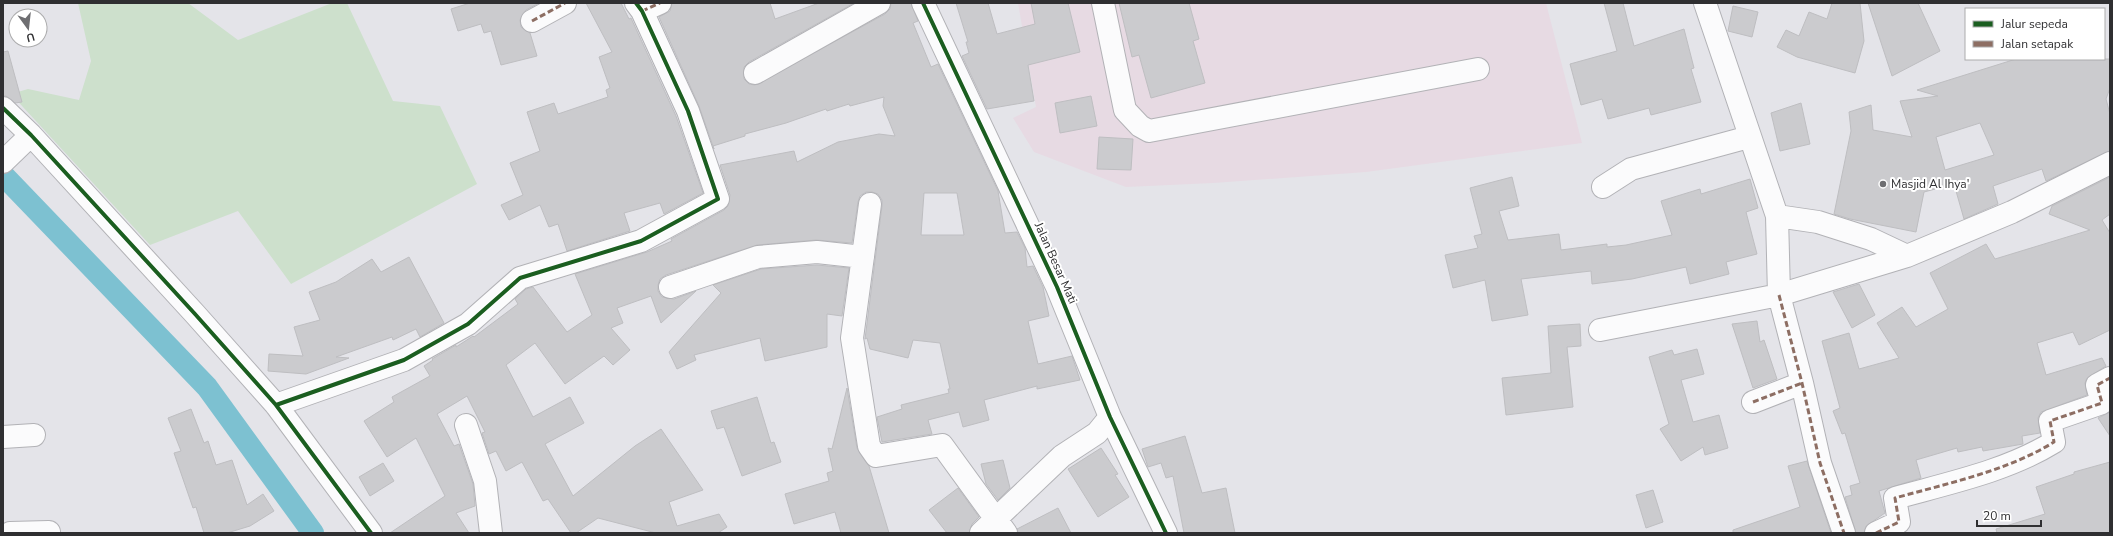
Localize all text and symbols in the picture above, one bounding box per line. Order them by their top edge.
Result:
north arrow [8,8,48,48]
legend [1965,8,2105,60]
text: Jalur sepeda [2000,16,2068,32]
text: U [25,29,36,45]
text: Jalan setapak [2000,36,2074,52]
place label: Masjid Al Ihya' [1891,176,1969,192]
marker: Masjid Al Ihya' [1878,179,1888,189]
street label: Jalan Besar Mati [1030,219,1081,306]
scale bar [1977,502,2041,528]
text: 20 m [1983,508,2011,524]

